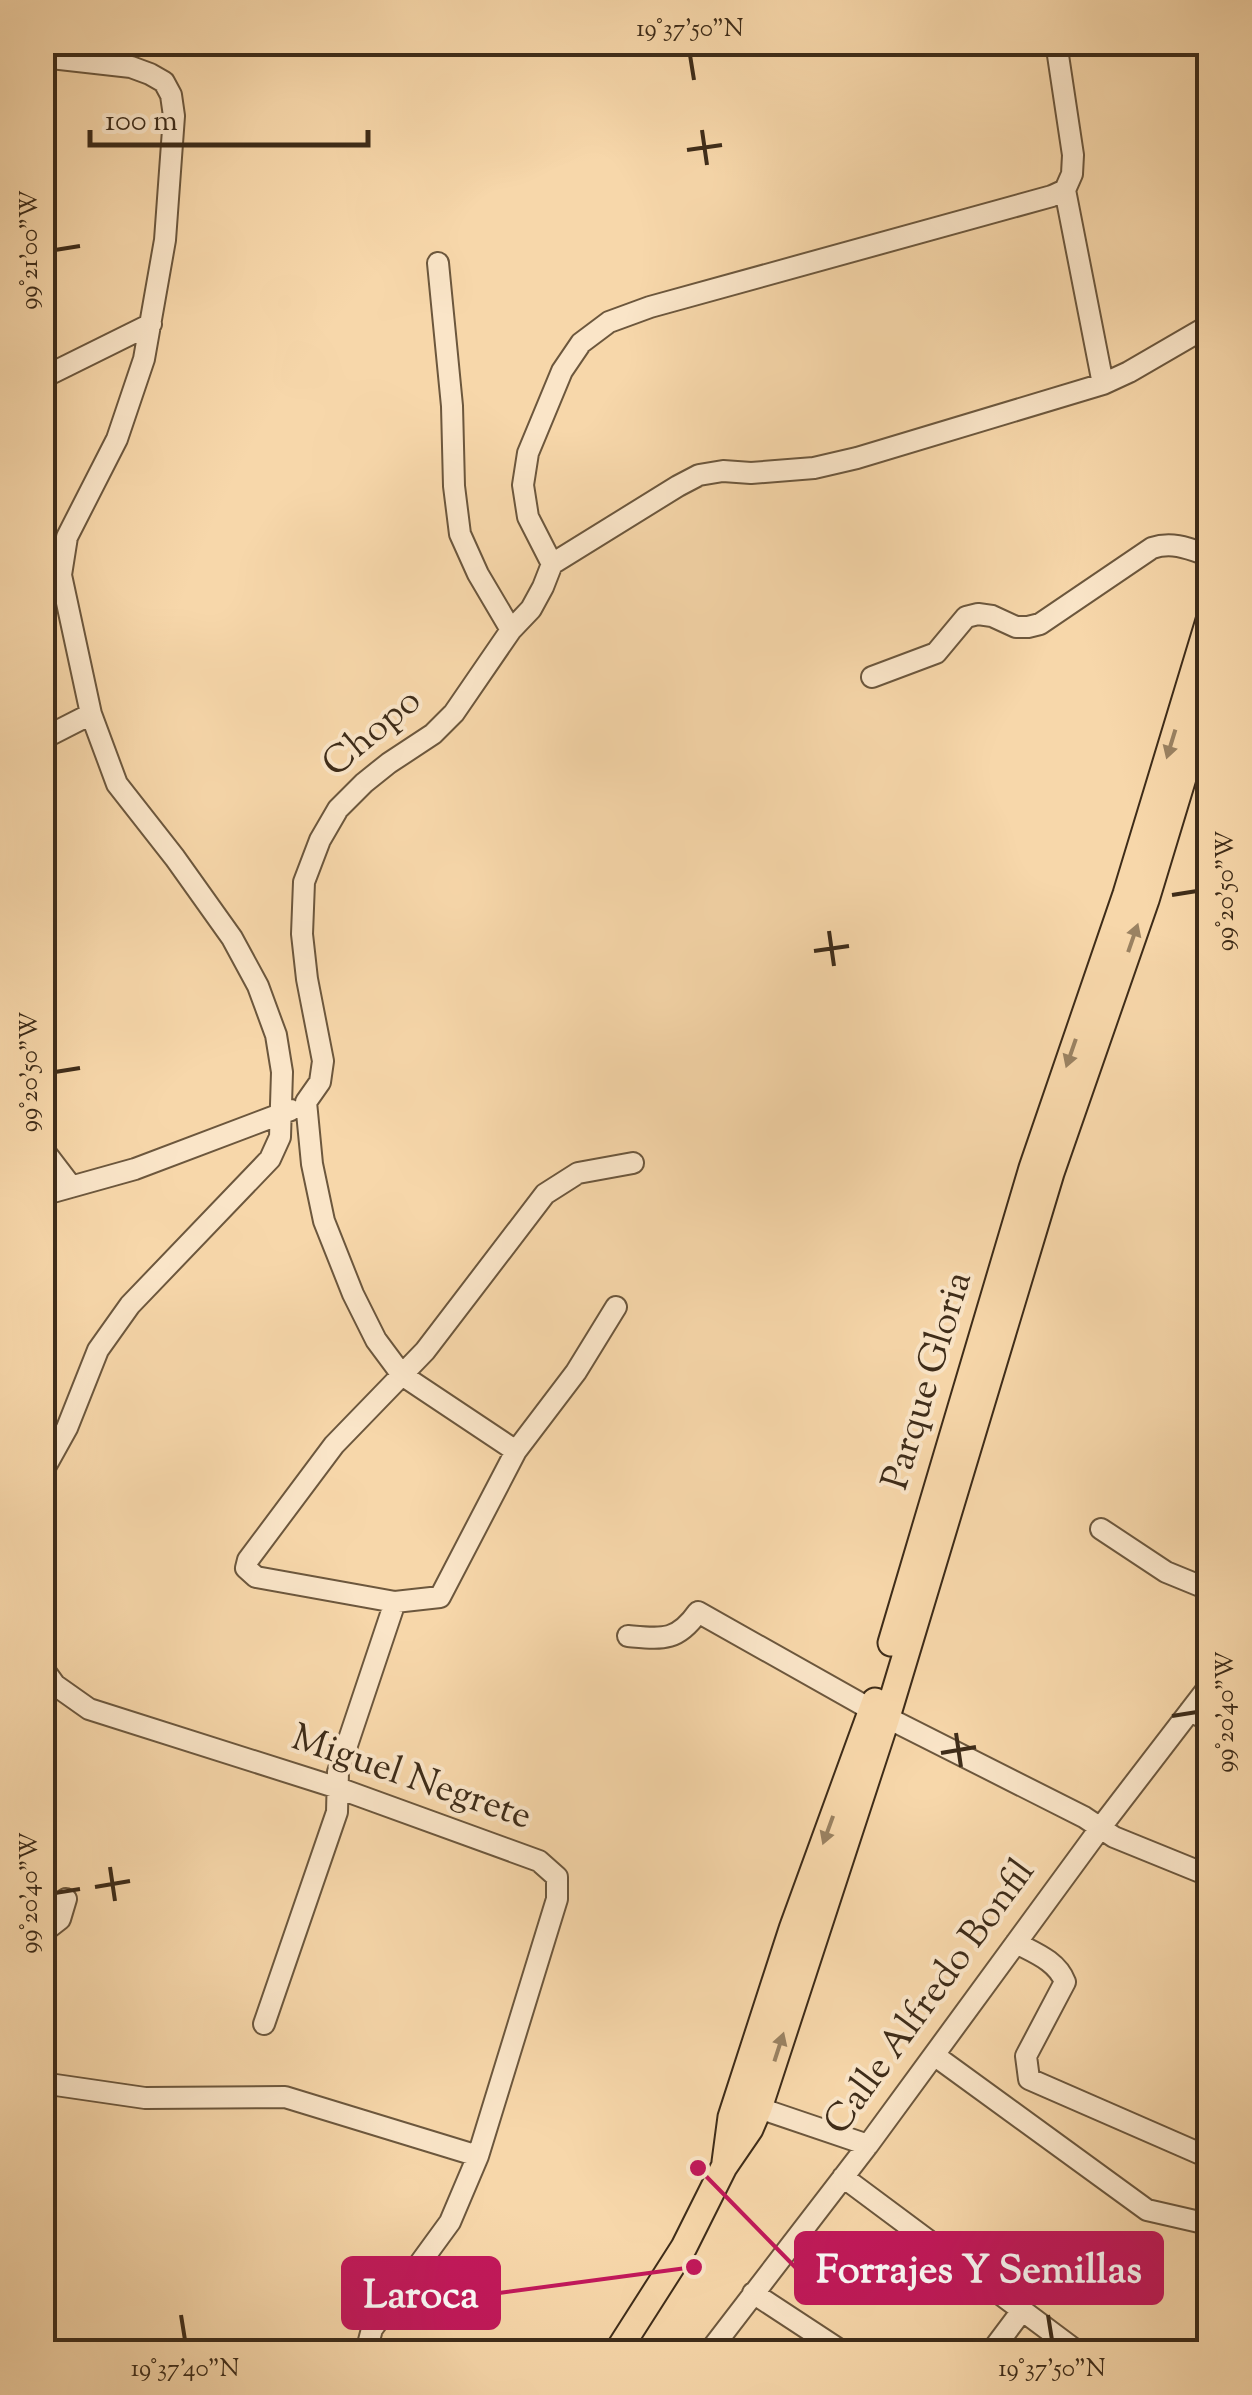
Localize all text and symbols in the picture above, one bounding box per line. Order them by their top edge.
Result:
text: 19°37'50"N [636,12,744,48]
scale bar [90,85,368,147]
text: 100 m [105,101,178,144]
text: 99°21'00"W [13,190,49,310]
street label: Chopo [312,676,434,792]
one-way arrow [1163,729,1178,760]
text: 99°20'50"W [1209,831,1245,951]
one-way arrow [1126,922,1141,952]
text: 99°20'50"W [13,1012,49,1132]
one-way arrow [1063,1038,1078,1068]
street label: Parque Gloria [870,1265,988,1497]
text: 99°20'40"W [1209,1651,1245,1773]
street label: Miguel Negrete [284,1713,538,1845]
one-way arrow [820,1816,835,1846]
text: 99°20'40"W [13,1832,49,1954]
street label: Calle Alfredo Bonfil [812,1849,1050,2147]
one-way arrow [772,2032,787,2062]
callout: Forrajes Y Semillas [796,2233,1162,2303]
text: Forrajes Y Semillas [816,2244,1142,2301]
callout: Laroca [343,2258,499,2328]
text: Laroca [363,2269,479,2326]
text: 19°37'40"N [131,2352,239,2388]
text: 19°37'50"N [998,2352,1106,2388]

